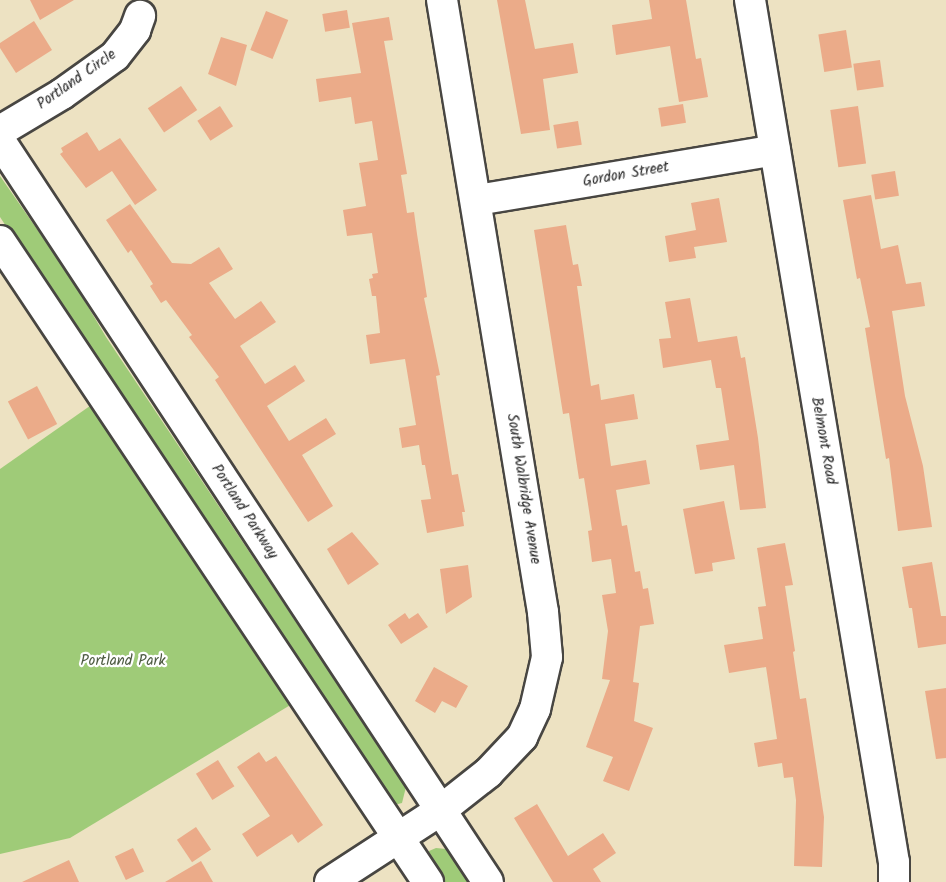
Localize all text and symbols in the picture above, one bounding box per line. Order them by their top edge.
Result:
street label: Portland Circle [34,46,120,114]
street label: Gordon Street [581,159,671,191]
street label: Belmont Road [806,396,840,486]
street label: South Walbridge Avenue [502,412,544,566]
street label: Portland Parkway [207,461,281,563]
park label: Portland Park [80,653,166,671]

